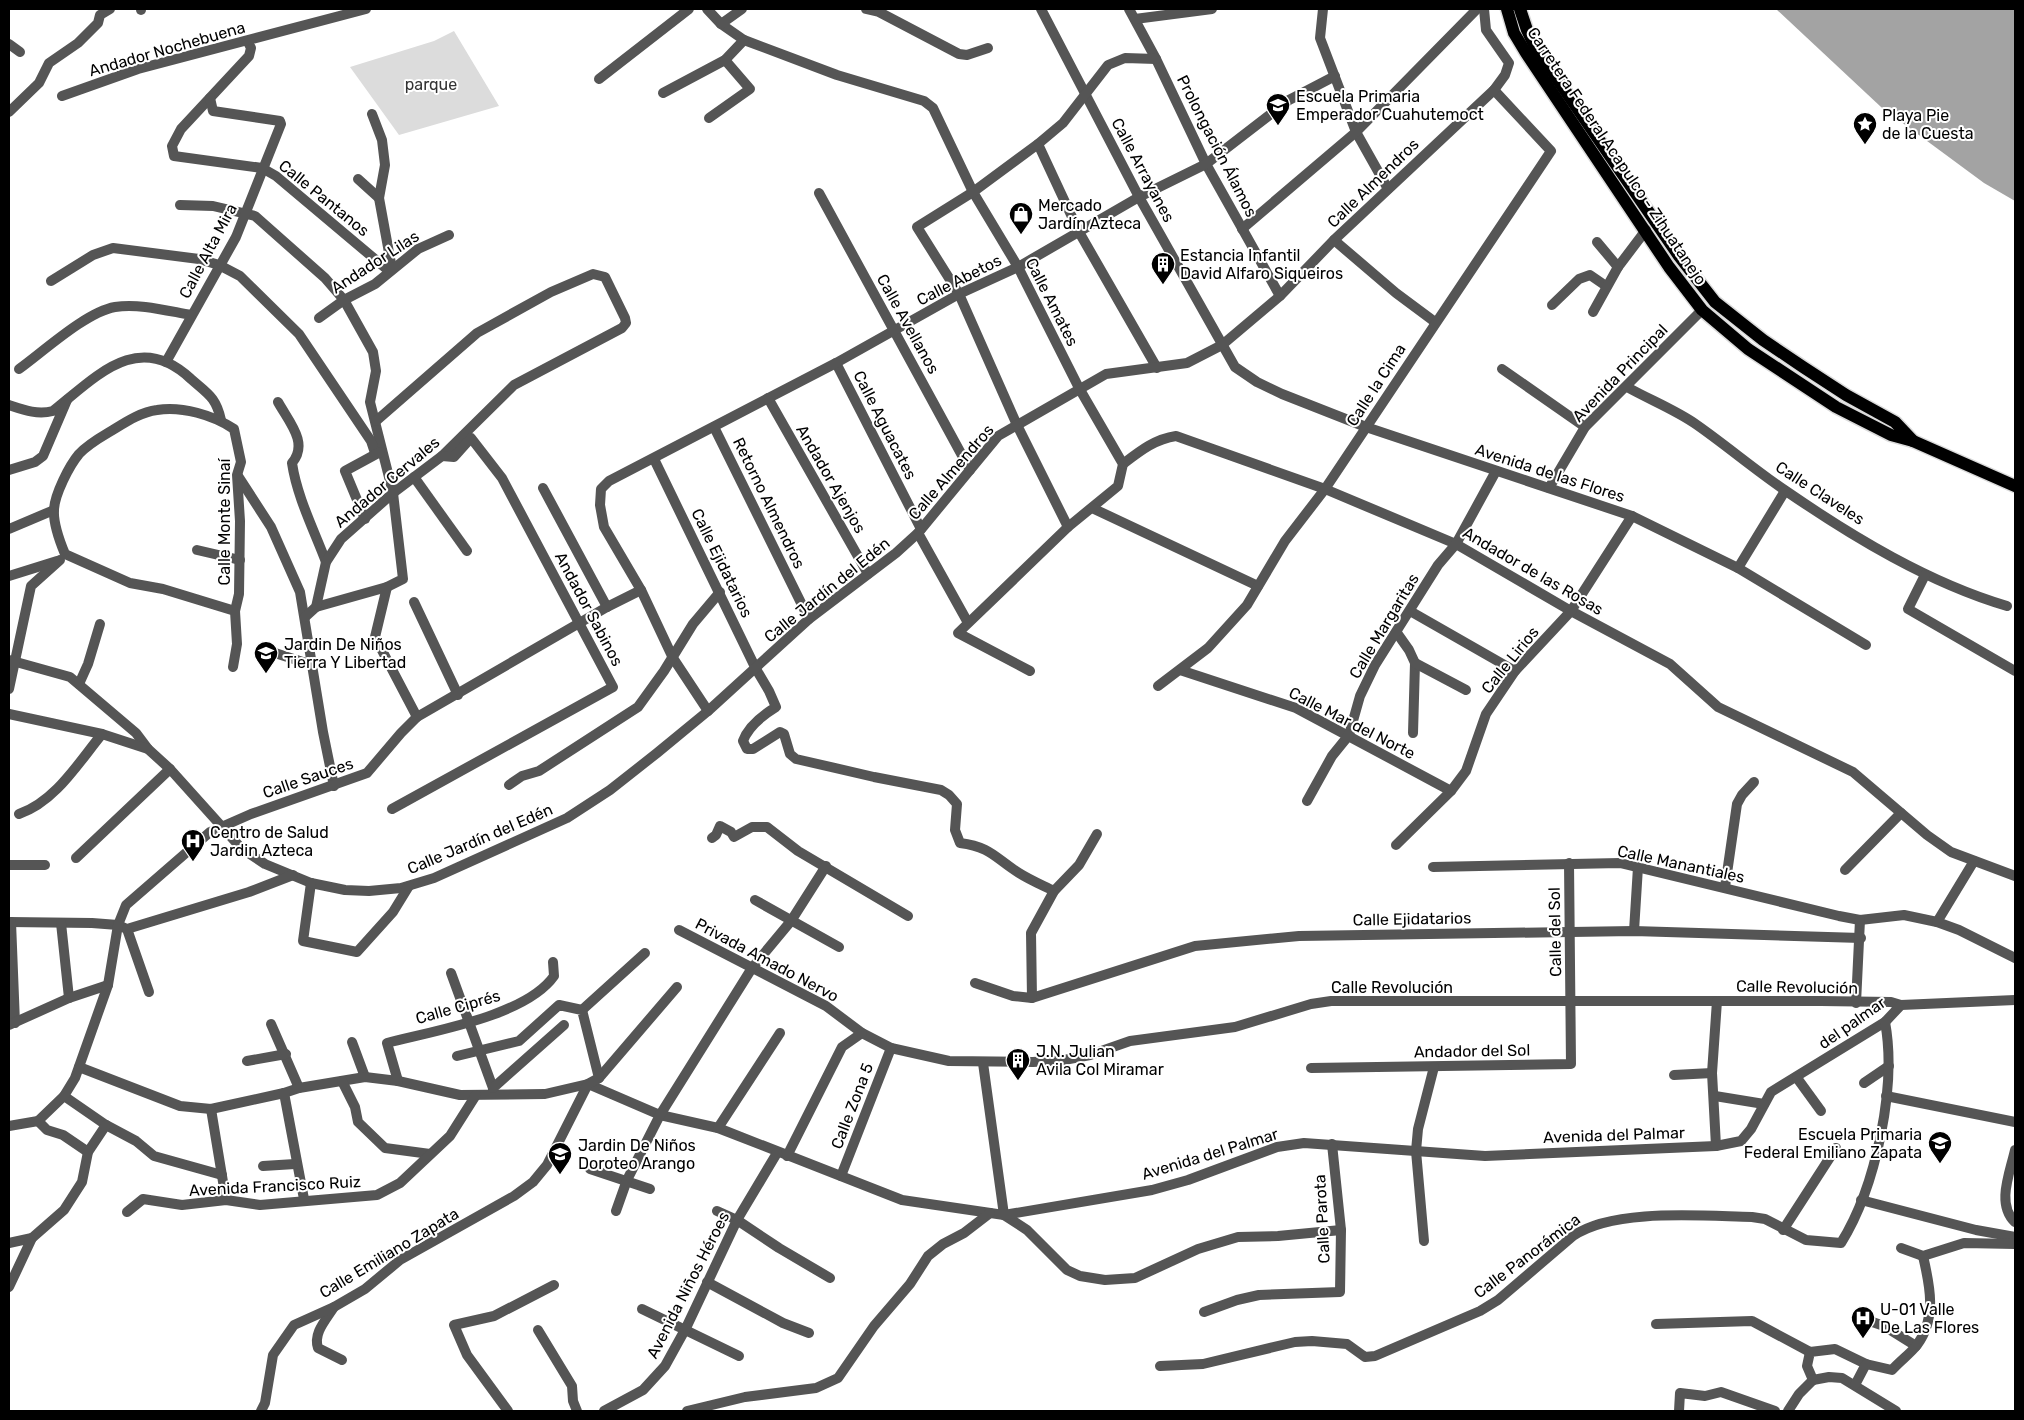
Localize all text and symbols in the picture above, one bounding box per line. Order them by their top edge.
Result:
street label: Andador Nochebuena [87,18,247,80]
street label: Carretera Federal Acapulco - Zihuatanejo [1523,24,1711,288]
street label: Prolongación Álamos [1173,72,1261,220]
park label: parque [405,75,457,94]
place label: Escuela Primaria Emperador Cuahutemoct [1296,87,1484,124]
school or university icon: Escuela Primaria Emperador Cuahutemoct [1265,92,1291,126]
place label: Playa Pie de la Cuesta [1882,106,1974,143]
place icon: Playa Pie de la Cuesta [1852,111,1878,145]
street label: Calle Arrayanes [1108,115,1178,225]
street label: Calle Almendros [1323,134,1423,232]
street label: Calle Pantanos [275,156,373,240]
place label: Mercado Jardín Azteca [1038,196,1141,233]
street label: Calle Alta Mira [175,200,241,302]
shop icon: Mercado Jardín Azteca [1008,201,1034,235]
street label: Andador Lilas [328,227,422,297]
place label: Estancia Infantil David Alfaro Siqueiros [1180,246,1343,283]
street label: Calle Abetos [913,251,1005,309]
building icon: Estancia Infantil David Alfaro Siqueiros [1150,251,1176,285]
street label: Calle Amates [1022,255,1082,349]
street label: Calle Avellanos [873,271,943,377]
street label: Avenida Principal [1569,320,1671,426]
street label: Calle la Cima [1342,340,1410,430]
street label: Calle Aguacates [849,368,921,482]
street label: Calle Almendros [904,420,998,524]
street label: Andador Ajenjos [792,421,870,537]
street label: Andador Cervales [331,433,443,531]
street label: Retorno Almendros [729,434,809,572]
street label: Avenida de las Flores [1473,440,1627,506]
street label: Calle Monte Sinaí [215,457,234,585]
street label: Calle Claveles [1772,457,1868,529]
street label: Calle Ejidatarios [687,506,757,620]
street label: Andador de las Rosas [1459,523,1607,619]
street label: Calle Jardín del Edén [760,534,894,646]
street label: Andador Sabinos [551,549,627,669]
street label: Calle Margaritas [1345,570,1423,682]
street label: Calle Lirios [1477,623,1543,697]
place label: Jardin De Niños Tierra Y Libertad [284,635,406,672]
school or university icon: Jardin De Niños Tierra Y Libertad [253,640,279,674]
street label: Calle Mar del Norte [1286,683,1418,763]
street label: Calle Sauces [260,754,356,802]
street label: Calle Jardín del Edén [404,800,556,878]
place label: Centro de Salud Jardin Azteca [210,823,329,860]
hospital icon: Centro de Salud Jardin Azteca [180,828,206,862]
street label: Calle Manantiales [1616,841,1746,887]
street label: Calle del Sol [1545,887,1565,977]
street label: Calle Ejidatarios [1353,908,1471,930]
street label: Privada Amado Nervo [692,914,842,1006]
street label: Calle Revolución [1736,976,1858,998]
street label: Calle Revolución [1331,978,1453,997]
street label: Calle Ciprés [413,986,503,1028]
street label: del palmar [1815,993,1889,1053]
street label: Andador del Sol [1414,1040,1530,1062]
place label: J.N. Julian Avila Col Miramar [1036,1042,1164,1079]
building icon: J.N. Julian Avila Col Miramar [1005,1047,1031,1081]
street label: Calle Zona 5 [827,1060,877,1152]
street label: Avenida del Palmar [1543,1123,1685,1147]
street label: Avenida del Palmar [1139,1124,1281,1184]
place label: Escuela Primaria Federal Emiliano Zapata [1744,1125,1922,1162]
school or university icon: Escuela Primaria Federal Emiliano Zapata [1927,1130,1953,1164]
place label: Jardin De Niños Doroteo Arango [578,1136,696,1173]
school or university icon: Jardin De Niños Doroteo Arango [547,1141,573,1175]
street label: Avenida Francisco Ruiz [189,1172,361,1200]
street label: Calle Parota [1310,1174,1334,1264]
street label: Calle Emiliano Zapata [316,1204,462,1302]
street label: Avenida Niños Héroes [643,1208,733,1362]
street label: Calle Panorámica [1470,1210,1584,1302]
place label: U-01 Valle De Las Flores [1880,1300,1979,1337]
hospital icon: U-01 Valle De Las Flores [1850,1305,1876,1339]

